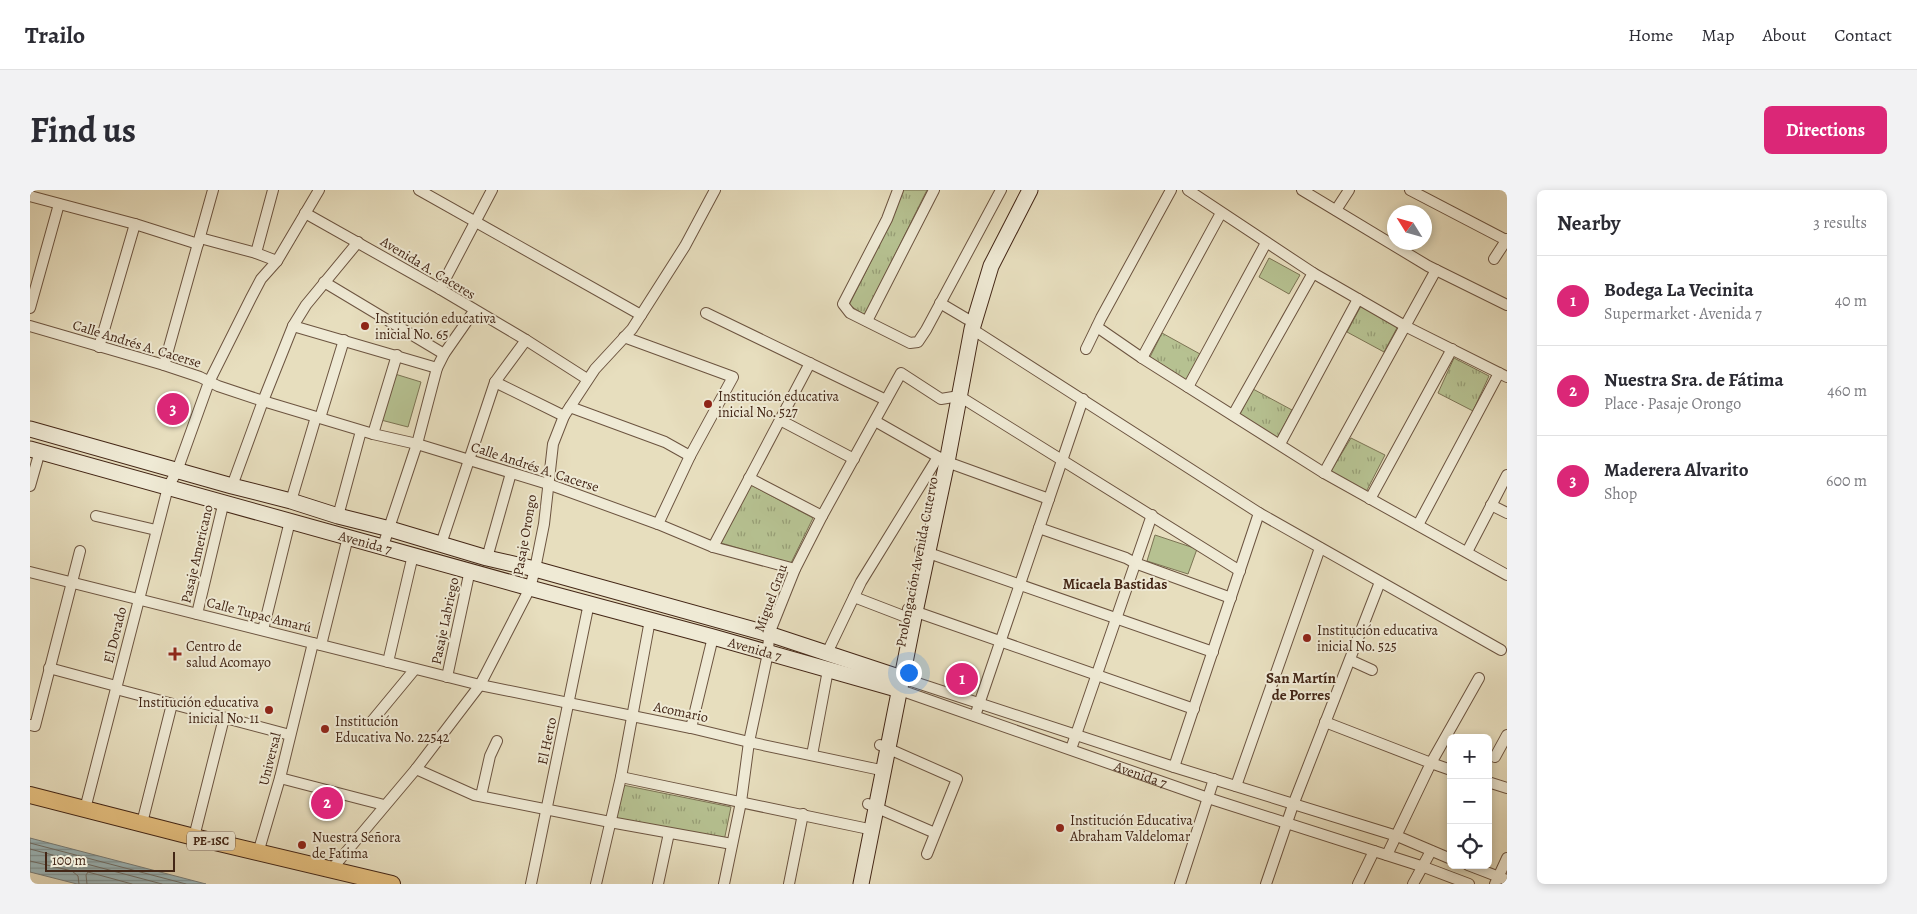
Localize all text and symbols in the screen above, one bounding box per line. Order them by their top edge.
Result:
text: Trailo [25,19,85,51]
text: Home [1628,23,1673,47]
text: Map [1701,23,1734,47]
text: About [1762,23,1806,47]
text: Contact [1834,23,1892,47]
text: Find us [30,106,136,154]
button: Directions [1764,106,1887,154]
north arrow [1387,205,1432,250]
text: Nearby [1557,209,1620,237]
text: 3 results [1813,212,1867,234]
street label: Avenida A. Caceres [376,232,479,304]
text: Bodega La Vecinita [1604,277,1754,303]
text: 1 [1570,290,1576,312]
text: 40 m [1835,290,1867,312]
text: Supermarket · Avenida 7 [1604,303,1762,325]
place label: Institución educativa inicial No. 65 [375,309,497,344]
street label: Calle Andrés A. Cacerse [70,315,204,373]
marker: Institución educativa inicial No. 65 [359,320,371,332]
text: Nuestra Sra. de Fátima [1604,367,1784,393]
text: 2 [1569,380,1577,402]
text: 460 m [1827,380,1867,402]
place label: Institución educativa inicial No. 527 [718,387,840,422]
pin: 3 [157,390,189,428]
text: Place · Pasaje Orongo [1604,393,1741,415]
marker: Institución educativa inicial No. 527 [702,398,714,410]
street label: Calle Andrés A. Cacerse [469,437,601,497]
text: Maderera Alvarito [1604,457,1748,483]
text: 3 [1570,470,1576,492]
text: 600 m [1826,470,1867,492]
street label: Prolongación Avenida Cutervo [891,475,943,649]
text: Shop [1604,483,1637,505]
street label: Pasaje Orongo [509,493,541,577]
street label: Pasaje Americano [176,503,218,605]
street label: Avenida 7 [335,525,394,559]
street label: Miguel Grau [750,561,792,635]
district label: Micaela Bastidas [1063,574,1167,594]
street label: Pasaje Labriego [426,576,464,666]
street label: Calle Tupac Amarú [205,593,314,637]
street label: El Dorado [99,605,131,665]
place label: Institución educativa inicial No. 525 [1317,621,1439,656]
street label: Avenida 7 [725,632,784,665]
marker: Institución educativa inicial No. 525 [1301,632,1313,644]
place label: Centro de salud Acomayo [186,637,271,672]
marker: Centro de salud Acomayo [168,647,182,661]
your location [896,660,922,686]
pin: 1 [946,660,978,698]
district label: San Martín de Porres [1266,668,1336,705]
place label: Institución educativa inicial No. 11 [138,693,259,728]
street label: Acomario [651,697,710,727]
marker: Institución educativa inicial No. 11 [263,704,275,716]
place label: Institución Educativa No. 22542 [335,712,450,747]
street label: El Herto [533,716,561,766]
marker: Institución Educativa No. 22542 [319,723,331,735]
street label: Universal [254,730,286,788]
map controls [1447,734,1492,869]
button: + [1447,734,1492,779]
street label: Avenida 7 [1111,756,1170,792]
button: − [1447,779,1492,824]
pin: 2 [311,784,343,822]
place label: Institución Educativa Abraham Valdelomar [1069,811,1193,846]
marker: Institución Educativa Abraham Valdelomar [1054,822,1066,834]
button: locate [1447,824,1492,869]
place label: Nuestra Señora de Fatima [312,828,401,863]
road number: PE-1SC [187,831,235,850]
marker: Nuestra Señora de Fatima [296,839,308,851]
scale bar [45,849,175,872]
text: 100 m [52,851,86,870]

